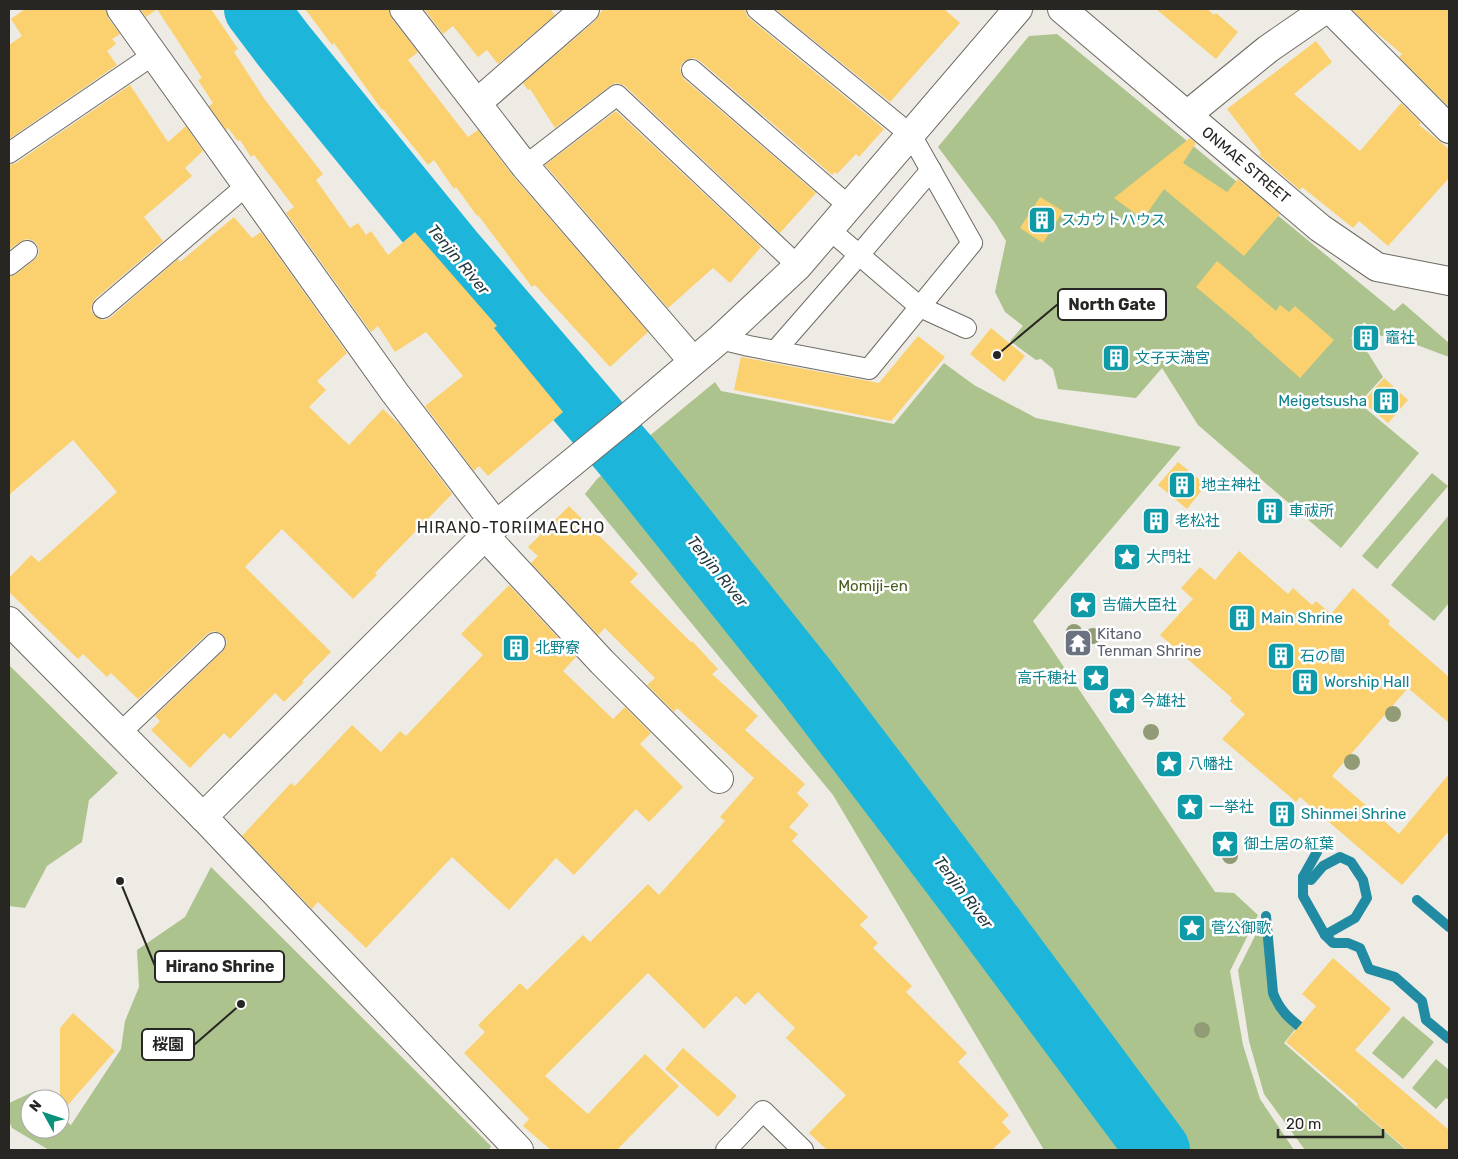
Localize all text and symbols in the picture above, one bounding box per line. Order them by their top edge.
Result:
street label: ONMAE STREET [1198,123,1294,207]
building icon: スカウトハウス [1027,205,1057,235]
place label: スカウトハウス [1061,211,1166,229]
water label: Tenjin River [424,220,494,299]
callout: North Gate [1058,289,1166,320]
text: North Gate [1068,295,1156,314]
building icon: 竈社 [1351,323,1381,353]
place label: 竈社 [1385,329,1415,347]
building icon: 文子天満宮 [1101,343,1131,373]
place label: 文子天満宮 [1135,349,1210,367]
building icon: Meigetsusha [1371,386,1401,416]
place label: Meigetsusha [1278,392,1367,410]
building icon: 地主神社 [1167,470,1197,500]
place label: 地主神社 [1201,476,1261,494]
building icon: 車祓所 [1255,496,1285,526]
place label: 車祓所 [1289,502,1334,520]
building icon: 老松社 [1141,506,1171,536]
place label: 老松社 [1175,512,1220,530]
district label: HIRANO-TORIIMAECHO [417,518,605,537]
water label: Tenjin River [683,532,753,611]
place icon: 大門社 [1112,542,1142,572]
place label: 大門社 [1146,548,1191,566]
park label: Momiji-en [838,577,908,595]
place icon: 吉備大臣社 [1068,590,1098,620]
place label: 吉備大臣社 [1102,596,1177,614]
building icon: Main Shrine [1227,603,1257,633]
place label: Main Shrine [1261,609,1343,627]
place label: Kitano Tenman Shrine [1097,625,1201,660]
temple icon: Kitano Tenman Shrine [1063,628,1093,658]
building icon: 北野寮 [501,633,531,663]
place label: 北野寮 [535,639,580,657]
building icon: 石の間 [1266,641,1296,671]
place label: 石の間 [1300,647,1345,665]
place icon: 高千穂社 [1081,663,1111,693]
building icon: Worship Hall [1290,667,1320,697]
place label: 高千穂社 [1017,669,1077,687]
place label: Worship Hall [1324,673,1409,691]
place icon: 今雄社 [1107,686,1137,716]
place label: 今雄社 [1141,692,1186,710]
place icon: 八幡社 [1154,749,1184,779]
place label: 八幡社 [1188,755,1233,773]
place icon: 一挙社 [1175,792,1205,822]
place label: 一挙社 [1209,798,1254,816]
building icon: Shinmei Shrine [1267,799,1297,829]
place label: Shinmei Shrine [1301,805,1407,823]
place icon: 御土居の紅葉 [1210,829,1240,859]
place label: 御土居の紅葉 [1244,835,1334,853]
water label: Tenjin River [930,852,998,933]
place icon: 菅公御歌 [1177,913,1207,943]
place label: 菅公御歌 [1211,919,1271,937]
callout: Hirano Shrine [155,951,284,982]
text: Hirano Shrine [165,957,275,976]
callout: 桜園 [142,1029,194,1060]
text: 桜園 [152,1035,184,1054]
north arrow [20,1089,70,1139]
text: N [26,1097,45,1115]
scale bar [1278,1106,1383,1138]
text: 20 m [1286,1115,1321,1133]

